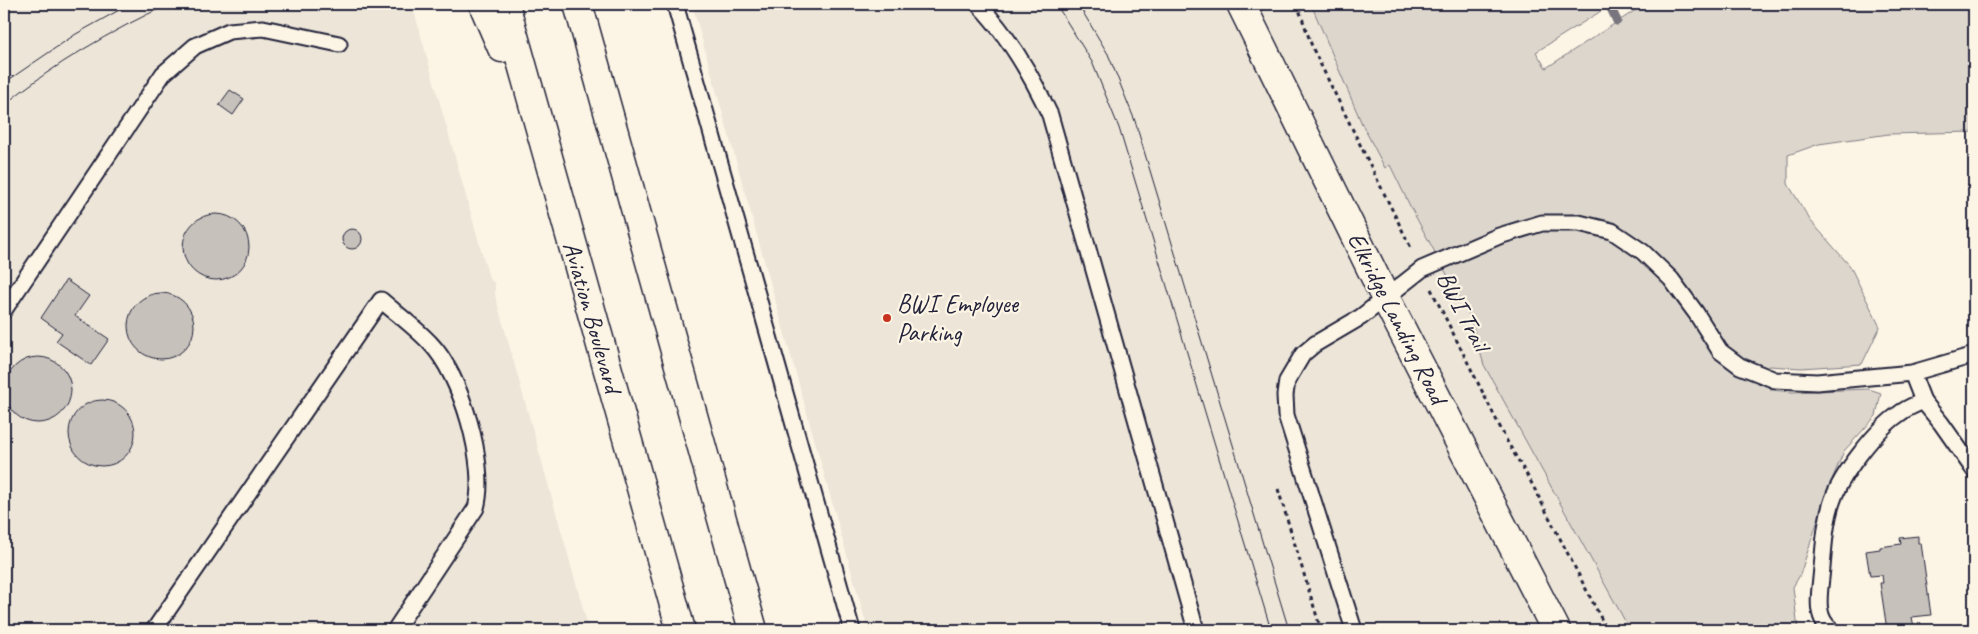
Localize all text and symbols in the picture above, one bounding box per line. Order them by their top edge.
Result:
street label: Elkridge Landing Road [1340,227,1456,413]
street label: Aviation Boulevard [555,238,630,400]
street label: BWI Trail [1429,266,1499,360]
place label: BWI Employee Parking [897,288,1020,349]
marker: BWI Employee Parking [881,312,893,324]

